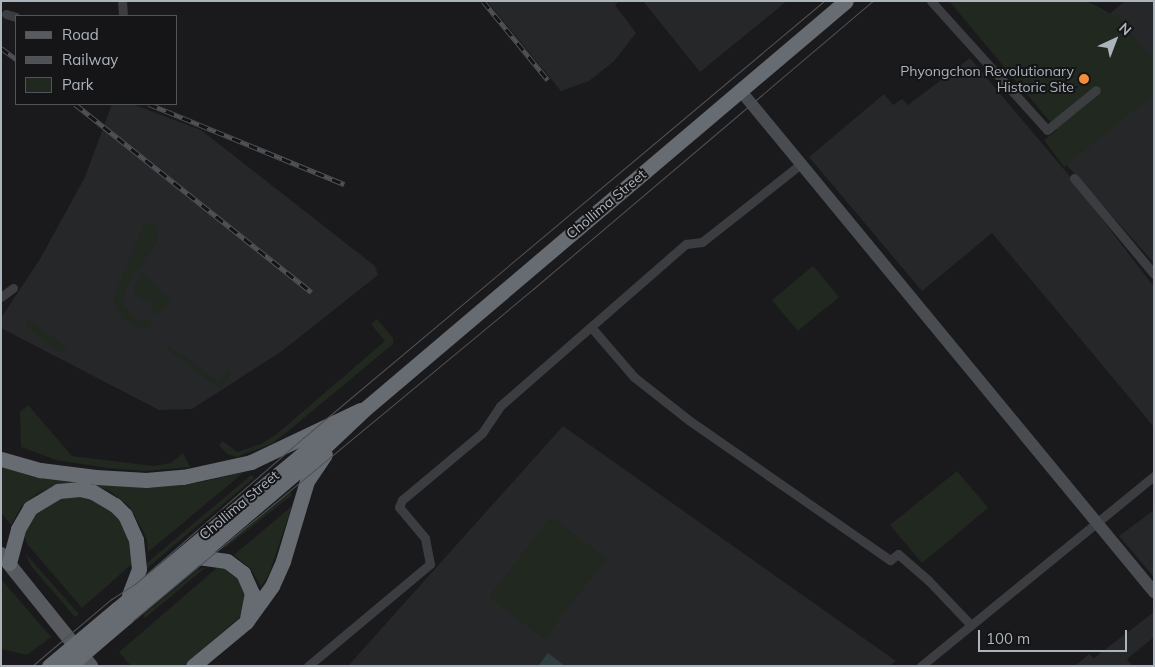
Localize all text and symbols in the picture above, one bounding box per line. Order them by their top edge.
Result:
legend [15,15,178,105]
north arrow [1090,15,1140,65]
text: N [1115,19,1135,39]
text: Road [62,25,99,44]
text: Railway [62,50,118,69]
place label: Phyongchon Revolutionary Historic Site [900,63,1074,95]
marker: Phyongchon Revolutionary Historic Site [1078,73,1090,85]
text: Park [62,75,94,94]
street label: Chollima Street [563,166,649,242]
street label: Chollima Street [196,467,282,543]
scale bar [980,620,1129,652]
text: 100 m [986,629,1030,648]

